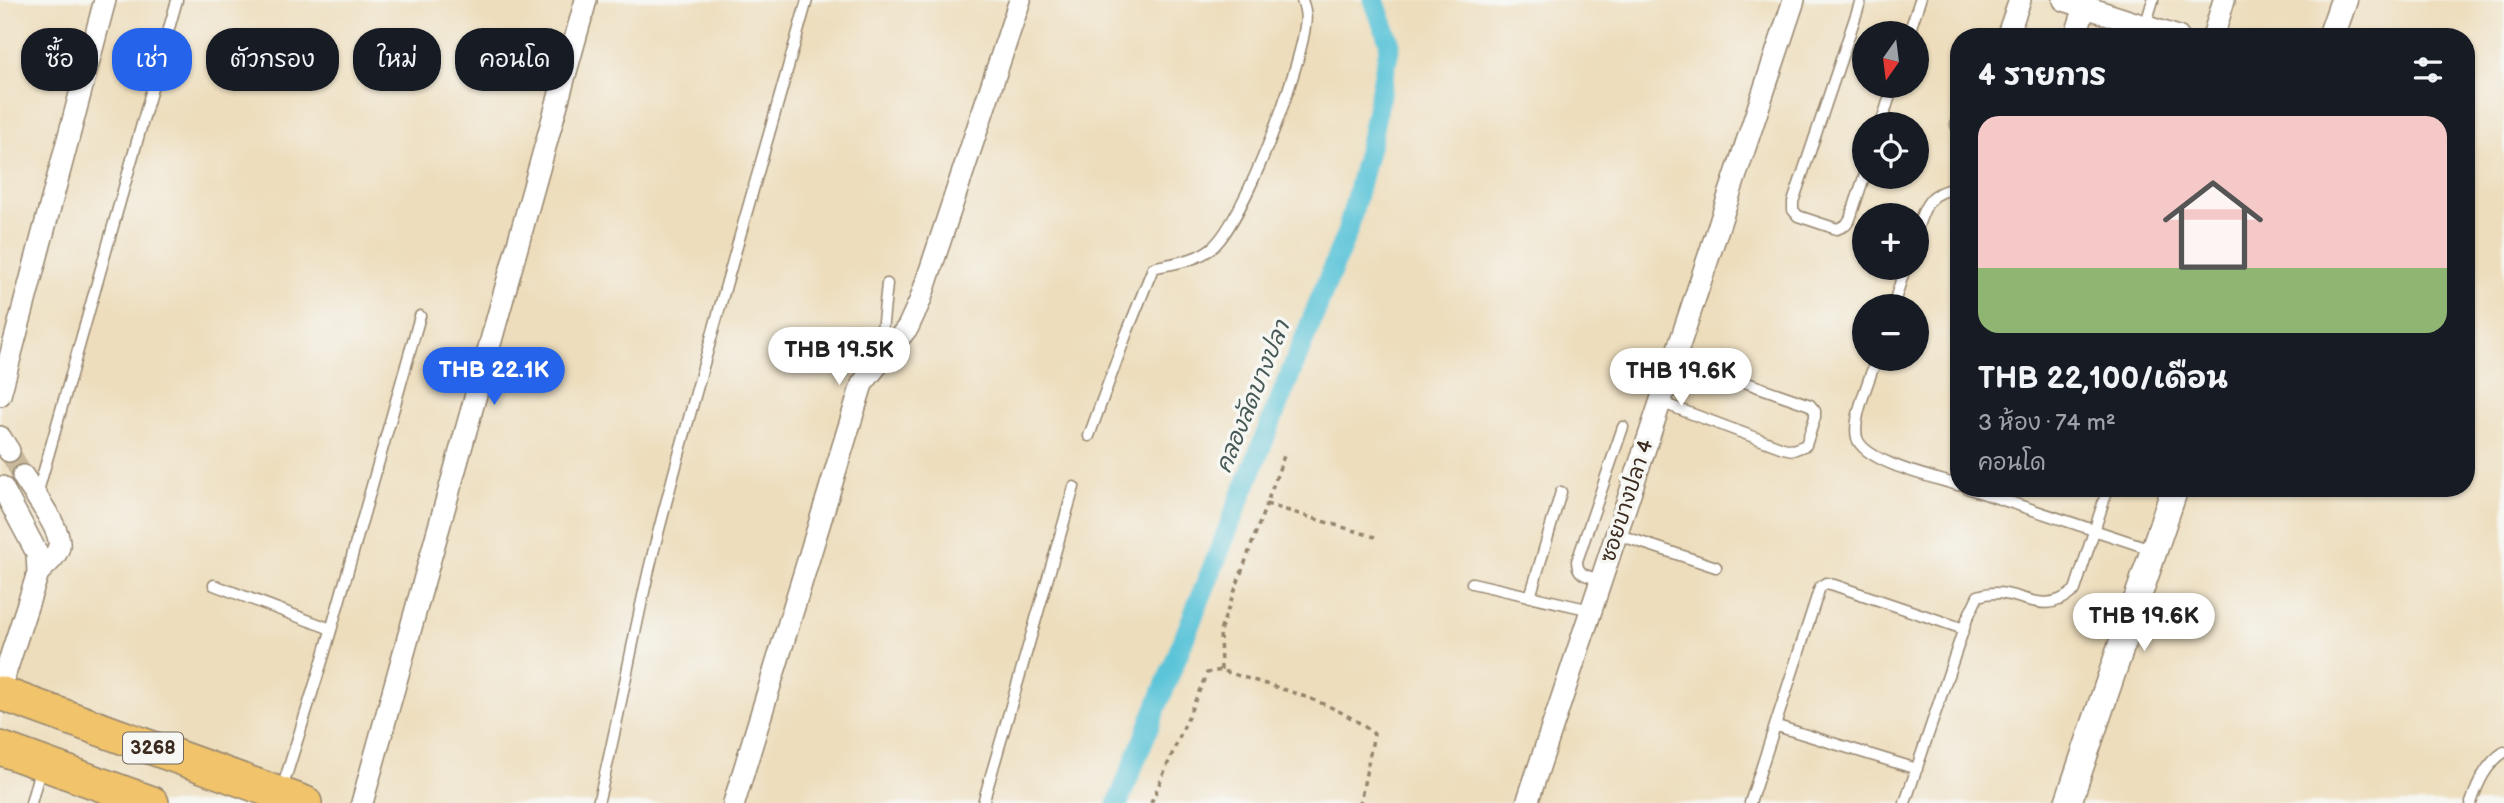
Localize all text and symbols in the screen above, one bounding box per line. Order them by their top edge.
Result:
north arrow [1852,21,1928,98]
map controls [1852,21,1929,371]
chip: ซื้อ [21,28,98,91]
chip: เช่า [112,28,192,91]
chip: ตัวกรอง [206,28,339,91]
chip: ใหม่ [353,28,441,91]
chip: คอนโด [455,28,574,91]
icon: filters [2409,51,2447,89]
text: 4 รายการ [1978,58,2106,94]
button: locate [1852,112,1929,189]
icon: home [2150,162,2276,288]
button: + [1852,203,1929,280]
button: − [1852,294,1929,371]
water label: คลองลัดบางปลา [1210,315,1297,477]
pin: THB 19.5K [759,328,919,387]
text: THB 19.5K [784,336,894,364]
pin: THB 22.1K [414,348,574,407]
pin: THB 19.6K [1601,348,1761,408]
text: THB 22.1K [439,356,549,384]
text: THB 19.6K [1626,357,1736,385]
text: THB 22,100/เดือน [1978,361,2228,397]
text: 3 ห้อง · 74 m² [1978,409,2116,437]
street label: ซอยบางปลา 4 [1595,436,1659,566]
text: คอนโด [1978,449,2046,477]
pin: THB 19.6K [2064,594,2224,653]
text: THB 19.6K [2089,602,2199,630]
road number: 3268 [123,733,183,764]

